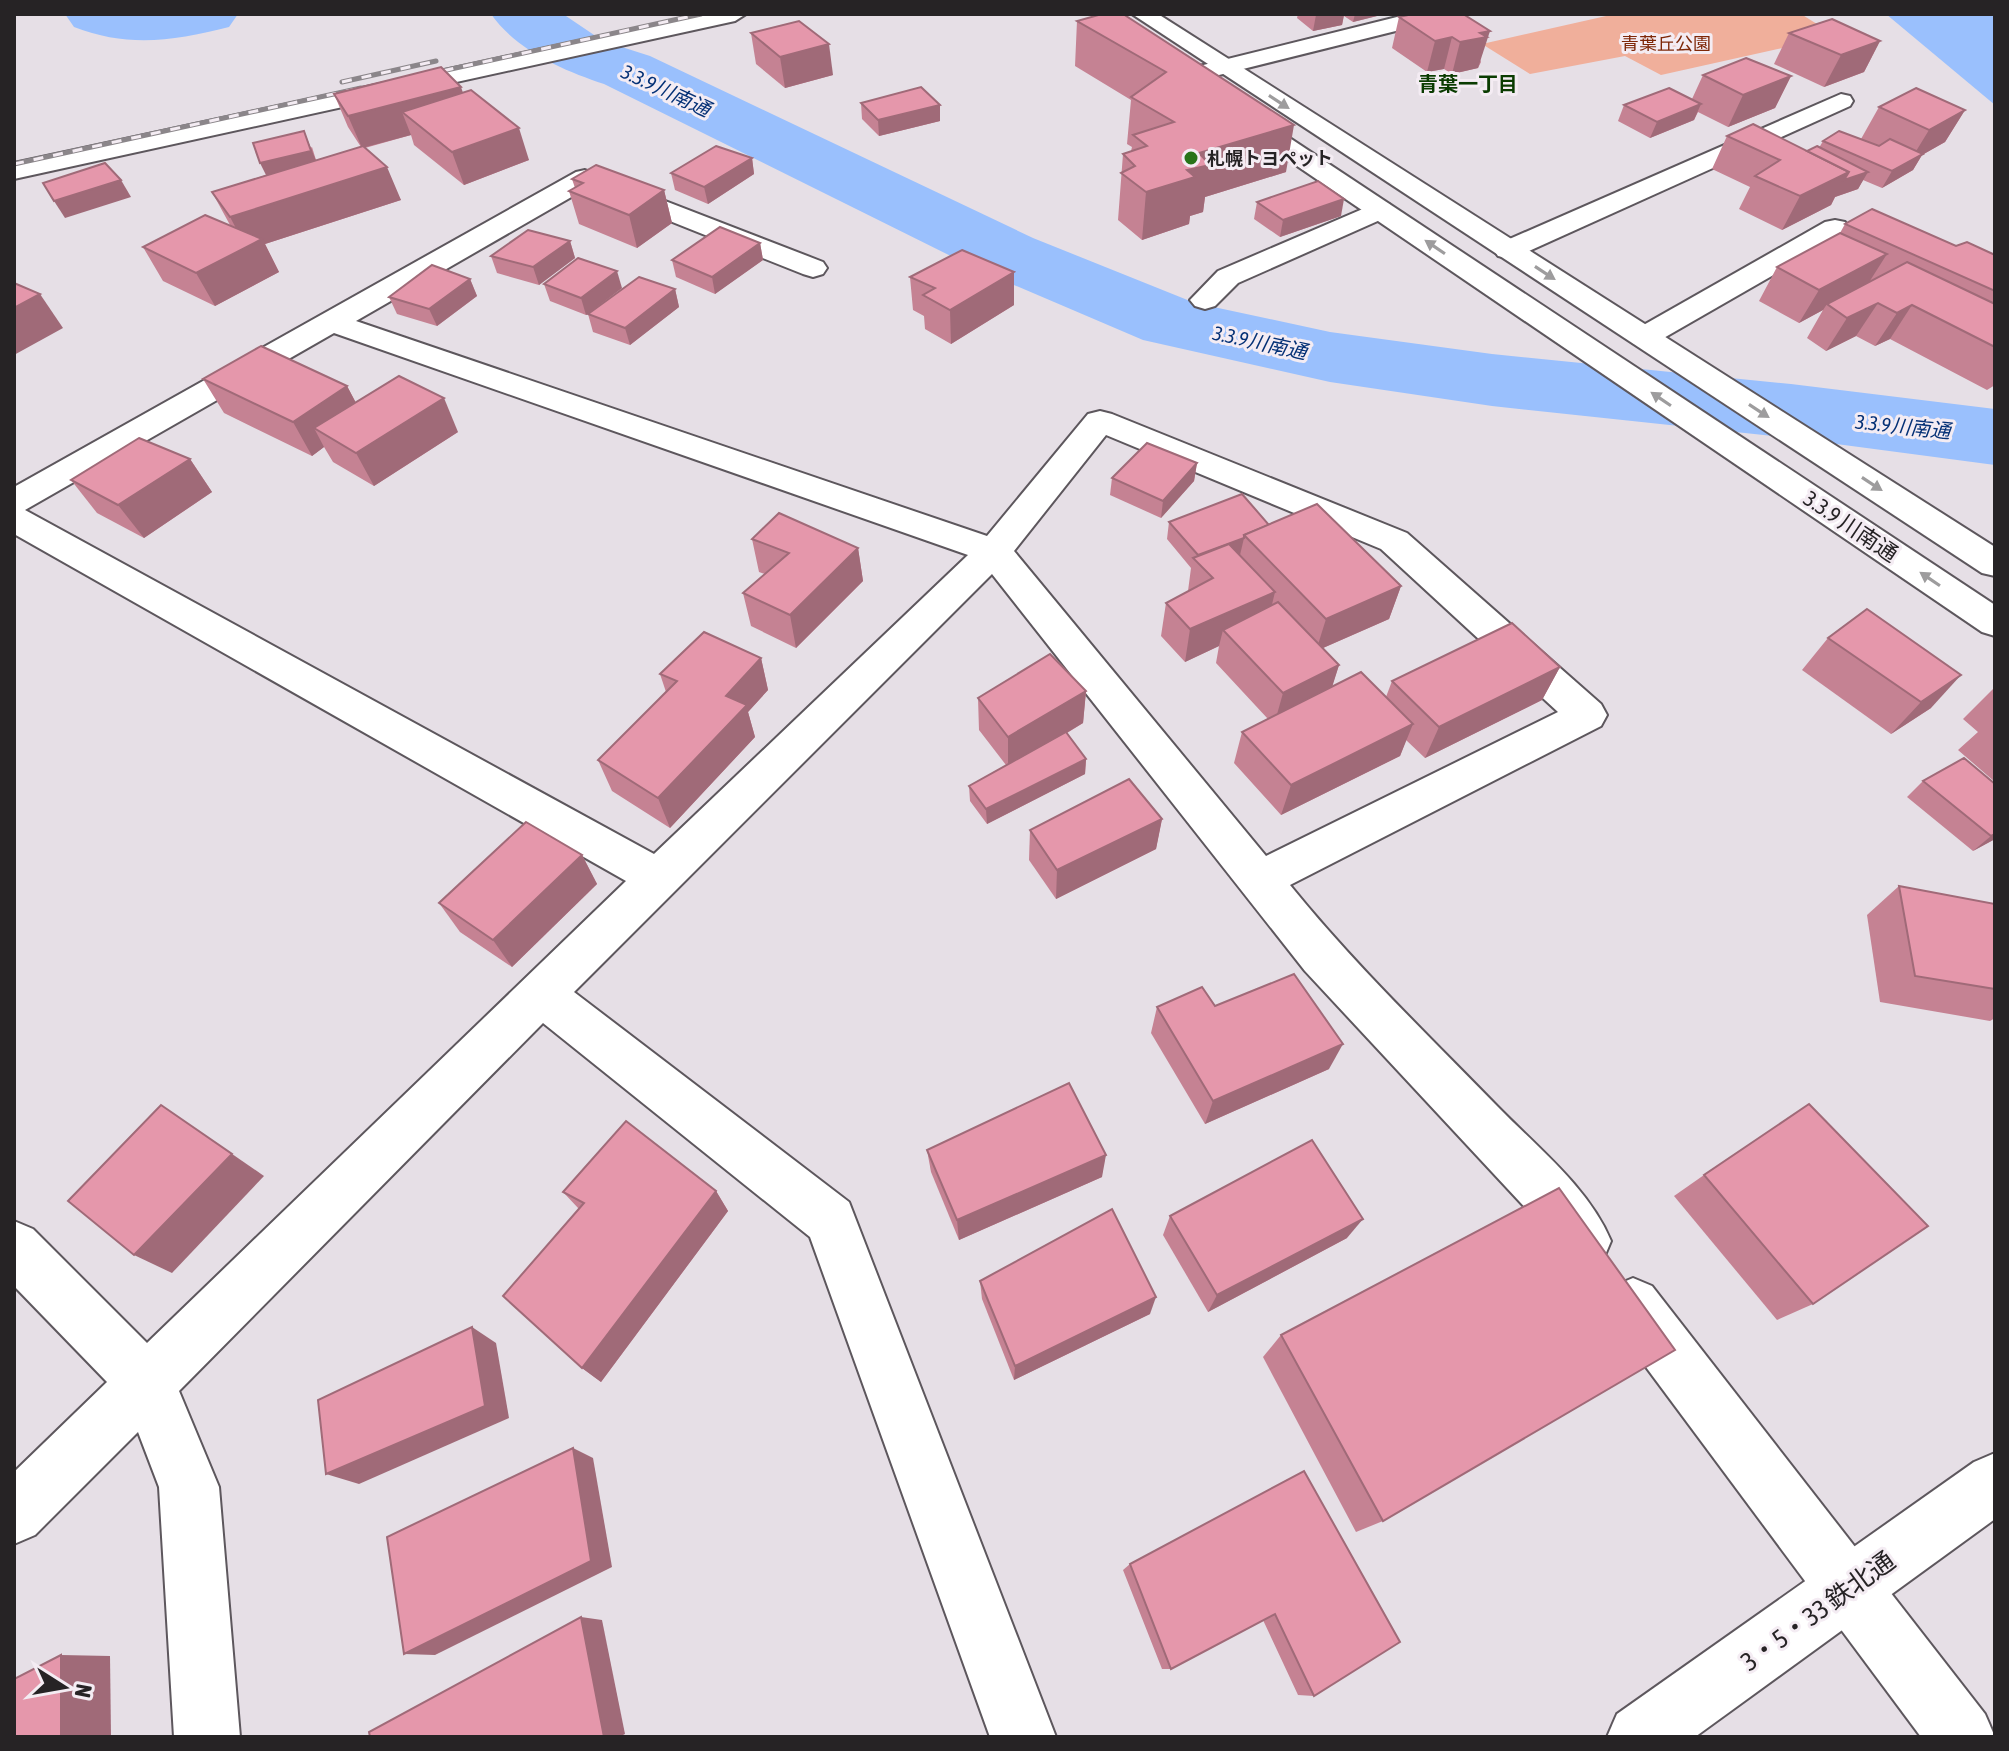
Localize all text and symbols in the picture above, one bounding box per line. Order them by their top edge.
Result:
park label: 青葉丘公園 [1621,33,1711,54]
water label: 3.3.9川南通 [617,59,717,122]
district label: 青葉一丁目 [1418,72,1518,95]
one-way arrow [1268,94,1290,109]
place label: 札幌トヨペット [1207,148,1333,169]
marker: 札幌トヨペット [1182,149,1200,167]
one-way arrow [1424,241,1446,255]
one-way arrow [1534,266,1555,281]
water label: 3.3.9川南通 [1210,321,1312,364]
one-way arrow [1650,392,1672,407]
one-way arrow [1748,404,1769,419]
water label: 3.3.9川南通 [1853,409,1955,443]
one-way arrow [1861,477,1883,491]
street label: 3.3.9 川南通 [1799,485,1903,567]
one-way arrow [1920,572,1941,587]
street label: 3・5・33 鉄北通 [1735,1545,1901,1677]
north arrow [24,1647,104,1727]
text: N [70,1682,98,1700]

